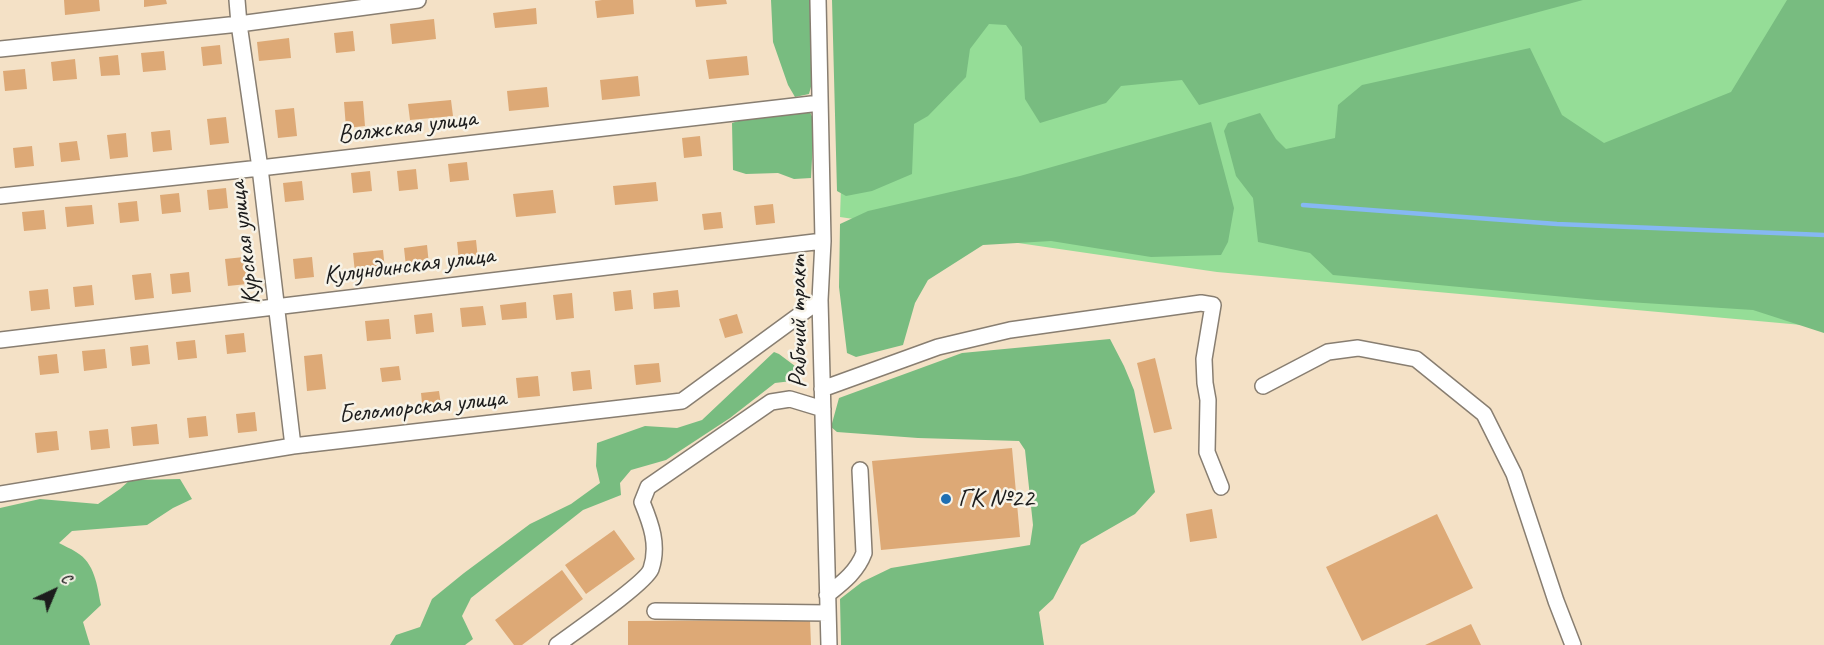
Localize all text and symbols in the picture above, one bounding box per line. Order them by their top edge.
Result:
street label: Волжская улица [336,103,478,151]
street label: Курская улица [222,179,268,307]
street label: Кулундинская улица [322,240,496,292]
street label: Рабочий тракт [783,256,815,388]
street label: Беломорская улица [337,383,507,431]
place label: ГК №22 [958,483,1034,515]
marker: ГК №22 [939,492,953,506]
north arrow [24,561,84,621]
text: С [57,568,76,588]

